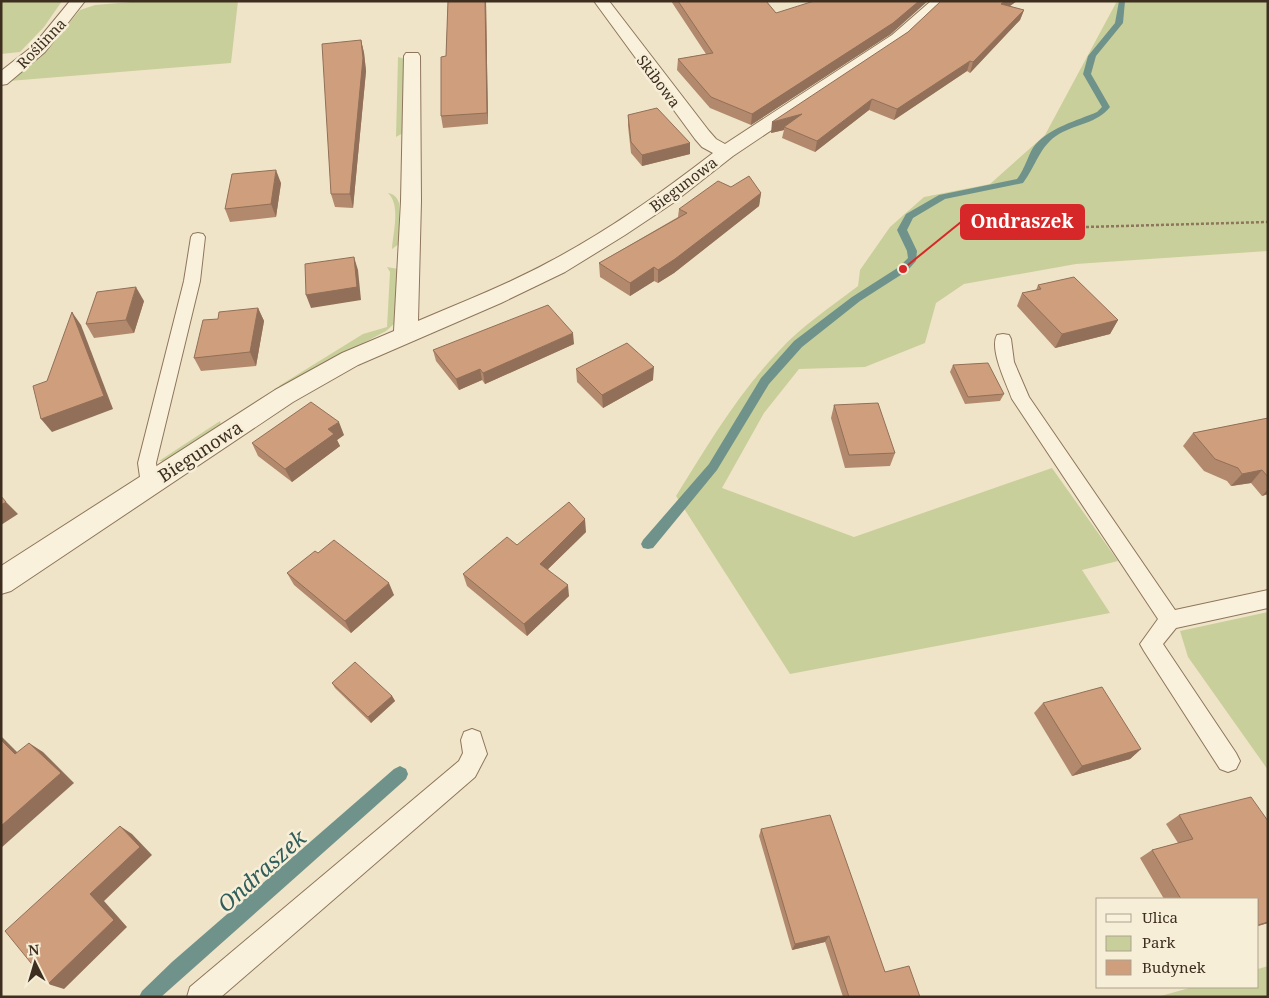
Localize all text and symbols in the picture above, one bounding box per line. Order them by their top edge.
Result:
street label: Roślinna [12,14,70,72]
street label: Skibowa [633,51,685,111]
street label: Biegunowa [645,152,721,216]
callout: Ondraszek [961,205,1084,239]
text: Ondraszek [970,208,1074,234]
street label: Biegunowa [153,415,247,487]
water label: Ondraszek [210,821,313,918]
legend [1096,898,1259,988]
text: Ulica [1142,907,1178,927]
text: Park [1142,932,1176,952]
north arrow [10,938,60,988]
text: N [27,940,40,959]
text: Budynek [1142,957,1206,977]

